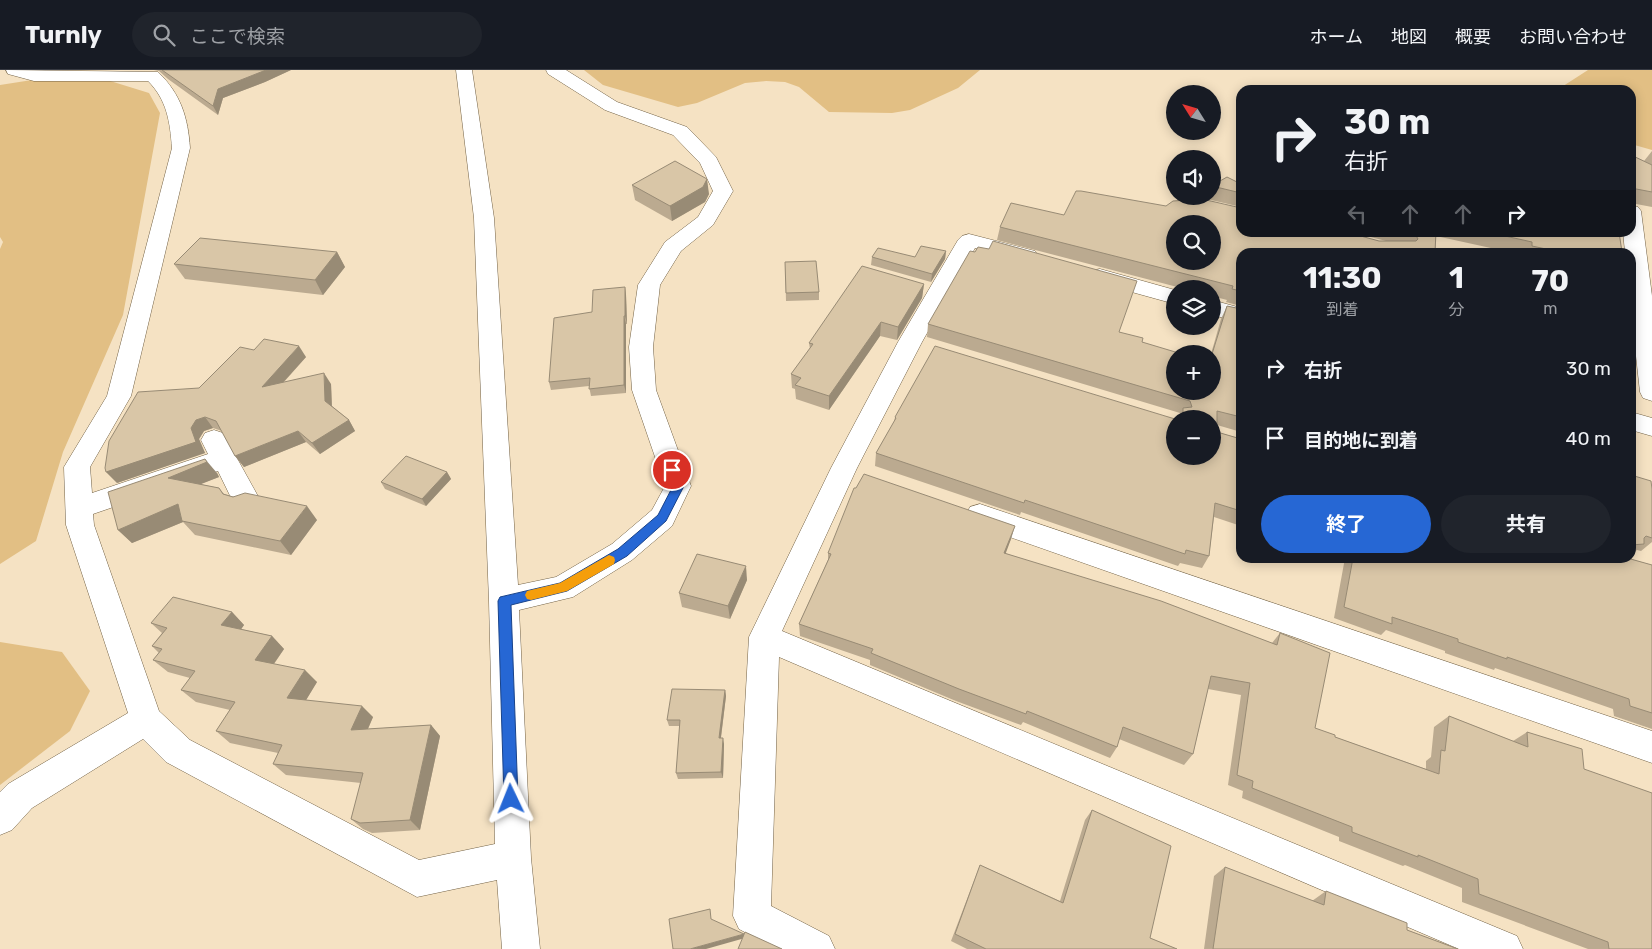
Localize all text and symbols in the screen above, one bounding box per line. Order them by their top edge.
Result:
search box [132,12,482,57]
text: Turnly [25,21,102,49]
icon: search [150,21,178,49]
text: ここで検索 [190,25,285,48]
text: ホーム [1310,26,1363,48]
text: 地図 [1391,26,1427,48]
text: 概要 [1455,26,1491,48]
text: お問い合わせ [1519,26,1627,48]
north arrow [1166,85,1221,140]
map controls [1166,85,1221,465]
text: 30 m [1344,101,1430,143]
icon: right [1261,105,1326,170]
text: 右折 [1344,148,1388,175]
button: sound [1166,150,1221,205]
icon: left [1343,200,1371,228]
icon: ahead [1396,200,1424,228]
icon: ahead [1449,200,1477,228]
icon: right [1502,200,1530,228]
button: search [1166,215,1221,270]
text: 11:30 [1303,260,1382,296]
text: 1 [1449,260,1464,296]
text: 70 [1531,263,1569,299]
button: layers [1166,280,1221,335]
text: m [1543,299,1557,318]
text: 到着 [1326,300,1358,319]
text: 分 [1449,300,1465,319]
button: + [1166,345,1221,400]
icon: right [1261,354,1289,382]
text: 30 m [1566,357,1611,380]
text: 右折 [1304,359,1342,382]
button: − [1166,410,1221,465]
icon: arrive [1261,424,1289,452]
text: 40 m [1566,427,1611,450]
text: 目的地に到着 [1304,429,1418,452]
pin [651,449,693,491]
icon: arrive [658,456,686,484]
button: 終了 [1261,495,1431,553]
button: 共有 [1441,495,1611,553]
position arrow [484,772,536,824]

